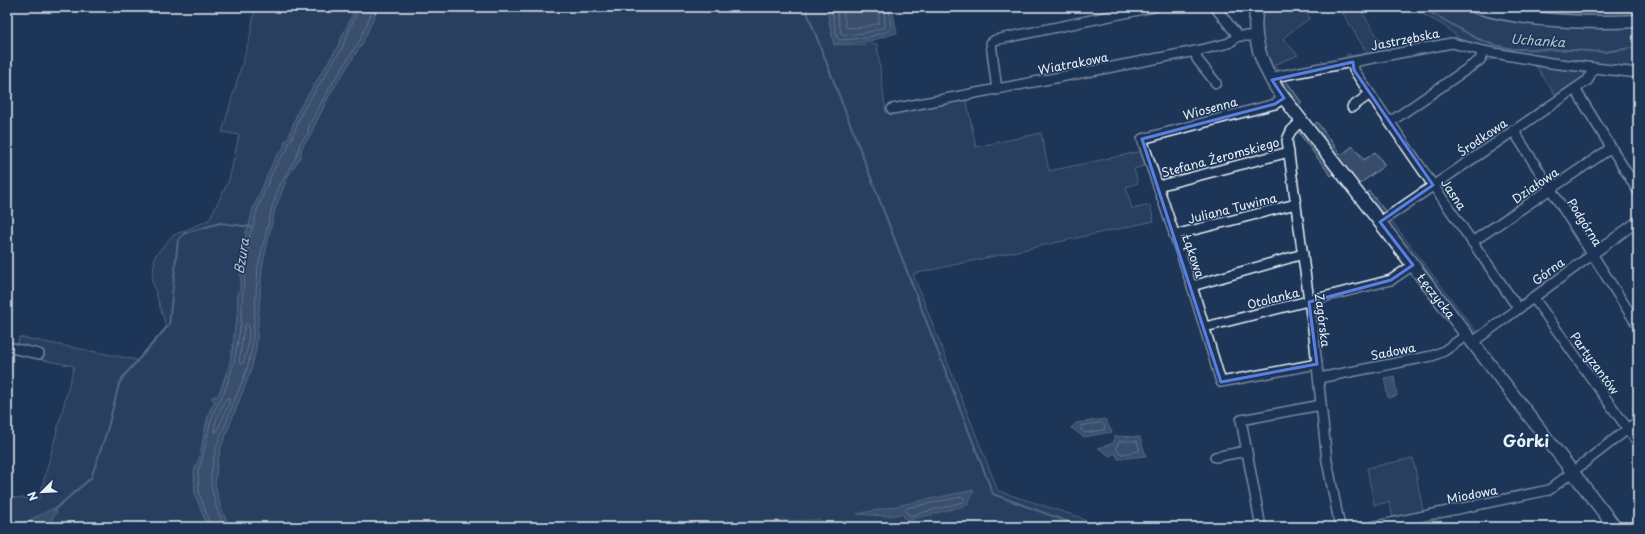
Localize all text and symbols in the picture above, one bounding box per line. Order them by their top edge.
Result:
street label: Jastrzębska [1369,23,1441,54]
water label: Uchanka [1510,29,1567,51]
street label: Wiatrakowa [1036,47,1110,79]
street label: Wiosenna [1181,92,1240,124]
street label: Środkowa [1454,113,1511,160]
street label: Stefana Żeromskiego [1159,133,1281,181]
street label: Działowa [1508,163,1562,207]
street label: Jasna [1437,175,1471,214]
street label: Juliana Tuwima [1186,188,1279,228]
street label: Podgórna [1563,194,1607,250]
street label: Łąkowa [1178,231,1210,281]
water label: Bzura [229,236,253,275]
street label: Górna [1528,253,1568,289]
street label: Łęczycka [1413,269,1460,323]
street label: Otolanka [1245,283,1302,313]
street label: Zagórska [1311,292,1335,349]
street label: Partyzantów [1566,328,1624,399]
street label: Sadowa [1369,338,1417,364]
district label: Górki [1503,428,1550,452]
north arrow [22,472,62,512]
street label: Miodowa [1445,480,1499,508]
text: N [23,489,42,504]

